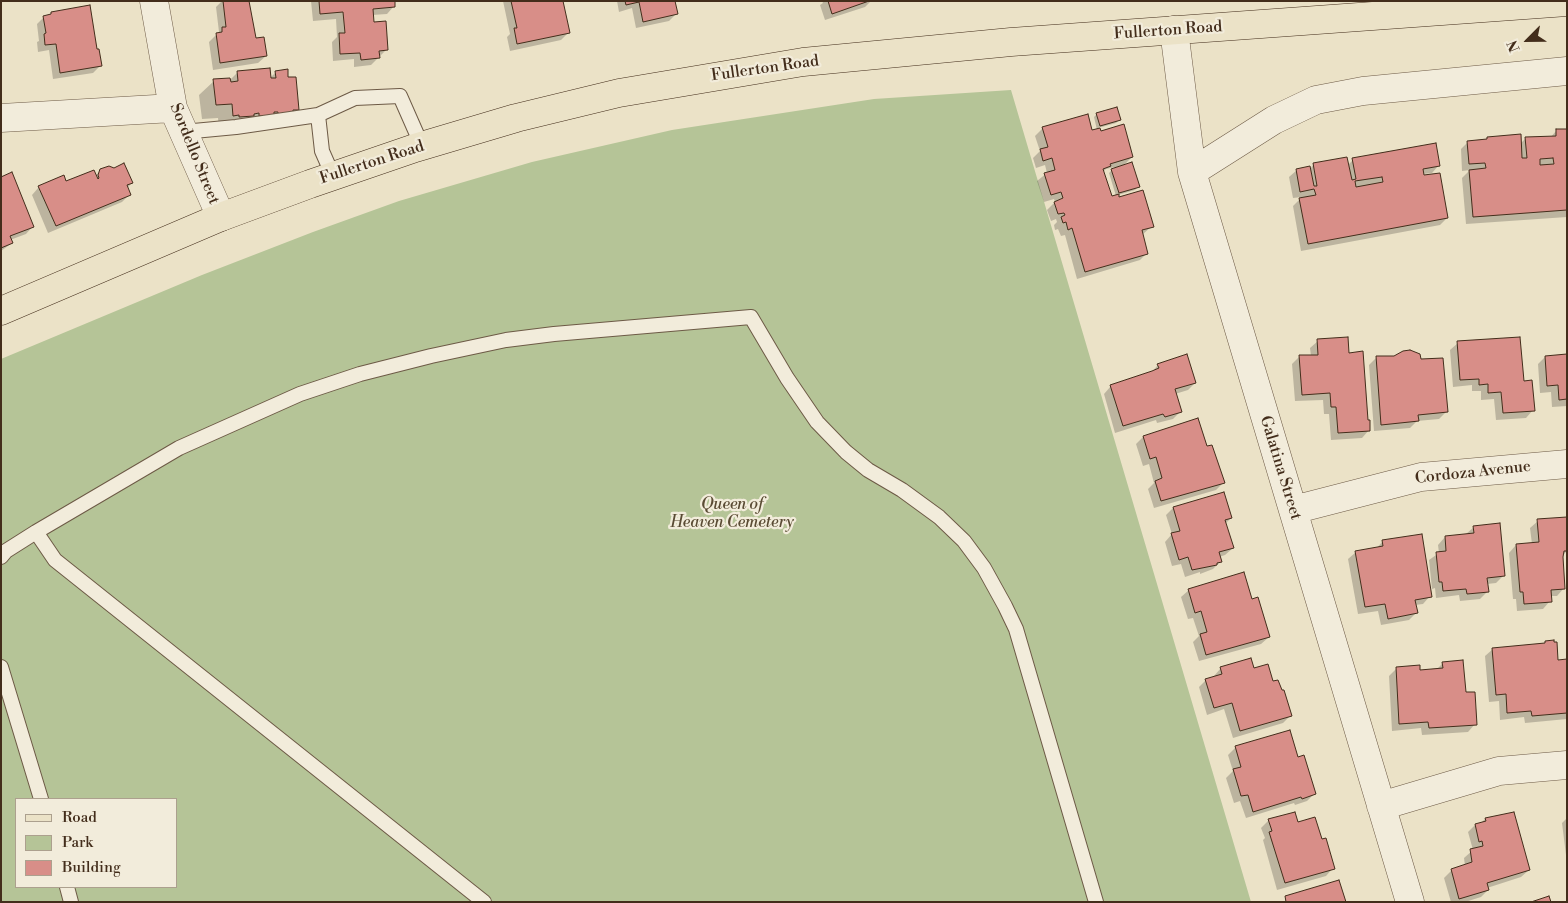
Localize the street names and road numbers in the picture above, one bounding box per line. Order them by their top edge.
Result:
street label: Fullerton Road [1113,18,1223,44]
street label: Fullerton Road [710,52,820,86]
street label: Sordello Street [165,101,223,207]
street label: Fullerton Road [317,137,427,189]
street label: Galatina Street [1255,414,1305,522]
street label: Cordoza Avenue [1414,457,1532,489]

